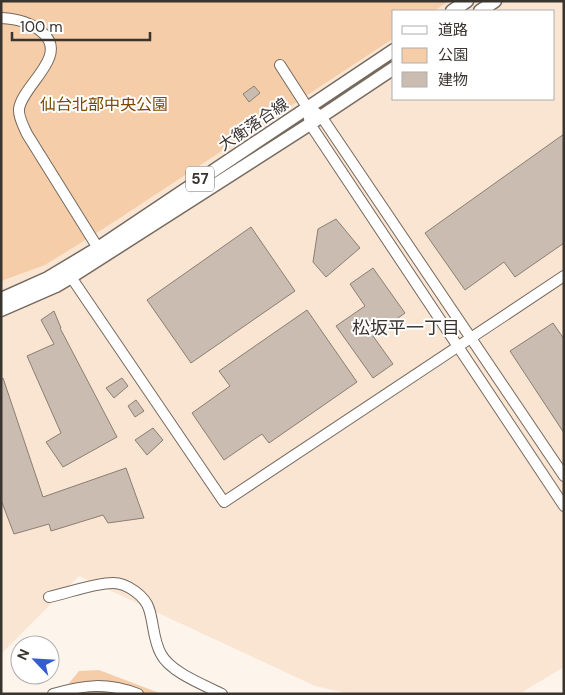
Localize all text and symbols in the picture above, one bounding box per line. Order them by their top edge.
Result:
scale bar [12,10,150,42]
legend [392,10,555,100]
text: 100 m [20,17,63,37]
text: 道路 [438,20,468,40]
text: 公園 [438,45,468,65]
text: 建物 [438,70,468,90]
street label: 大衡落合線 [214,93,292,155]
park label: 仙台北部中央公園 [40,94,168,115]
road number: 57 [186,166,214,192]
district label: 松坂平一丁目 [352,316,460,340]
north arrow [10,635,60,685]
text: N [13,646,34,663]

